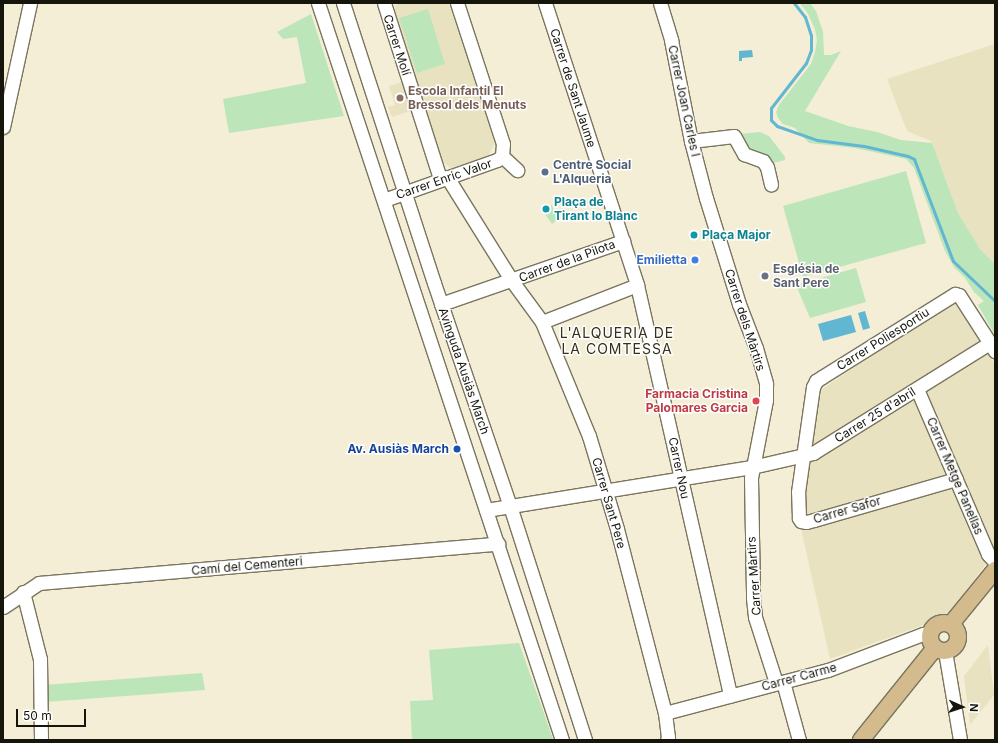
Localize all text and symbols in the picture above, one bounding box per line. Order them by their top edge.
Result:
street label: Carrer Molí [380,13,414,77]
street label: Carrer de Sant Jaume [547,27,599,149]
street label: Carrer Joan Carles I [665,44,703,158]
place label: Escola Infantil El Bressol dels Menuts [408,84,526,112]
marker: Escola Infantil El Bressol dels Menuts [395,93,405,103]
street label: Carrer Enric Valor [394,156,494,202]
place label: Centre Social L'Alqueria [553,158,631,186]
marker: Centre Social L'Alqueria [540,167,550,177]
place label: Plaça de Tirant lo Blanc [554,195,638,223]
marker: Plaça de Tirant lo Blanc [541,204,551,214]
place label: Plaça Major [702,228,771,242]
marker: Plaça Major [689,230,699,240]
street label: Carrer de la Pilota [517,237,617,285]
place label: Emilietta [636,253,687,267]
marker: Emilietta [690,255,700,265]
place label: Església de Sant Pere [773,262,839,290]
street label: Carrer dels Màrtirs [722,267,768,373]
marker: Església de Sant Pere [760,271,770,281]
street label: Carrer Poliesportiu [834,305,932,373]
street label: Avinguda Ausiàs March [436,306,492,436]
district label: L'ALQUERIA DE LA COMTESSA [560,325,674,358]
street label: Carrer 25 d'abril [832,384,918,446]
place label: Farmacia Cristina Palomares Garcia [645,387,748,415]
marker: Farmacia Cristina Palomares Garcia [751,396,761,406]
street label: Carrer Metge Panellas [924,415,986,537]
street label: Carrer Nou [665,436,693,500]
place label: Av. Ausiàs March [347,442,449,456]
marker: Av. Ausiàs March [452,444,462,454]
street label: Carrer Sant Pere [589,456,629,550]
street label: Carrer Safor [812,493,882,527]
street label: Carrer Màrtirs [744,536,764,616]
street label: Camí del Cementeri [191,554,303,578]
street label: Carrer Carme [760,660,838,694]
north arrow [942,687,982,727]
scale bar [18,701,88,727]
text: N [967,703,981,712]
text: 50 m [23,708,52,723]

